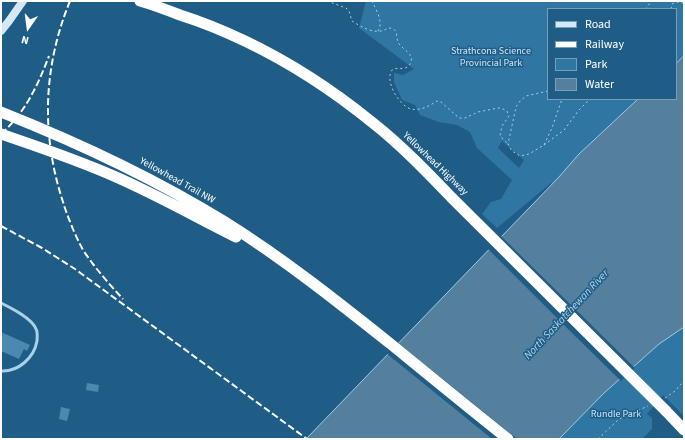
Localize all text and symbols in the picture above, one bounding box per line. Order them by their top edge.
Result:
north arrow [8,8,48,48]
legend [547,8,677,100]
text: Road [585,16,611,33]
text: N [20,32,30,48]
text: Railway [585,36,624,53]
park label: Strathcona Science Provincial Park [451,46,531,70]
text: Park [585,56,607,73]
text: Water [585,76,614,93]
street label: Yellowhead Highway [400,130,470,198]
street label: Yellowhead Trail NW [137,155,217,207]
water label: North Saskatchewan River [522,267,612,363]
park label: Rundle Park [591,409,641,421]

